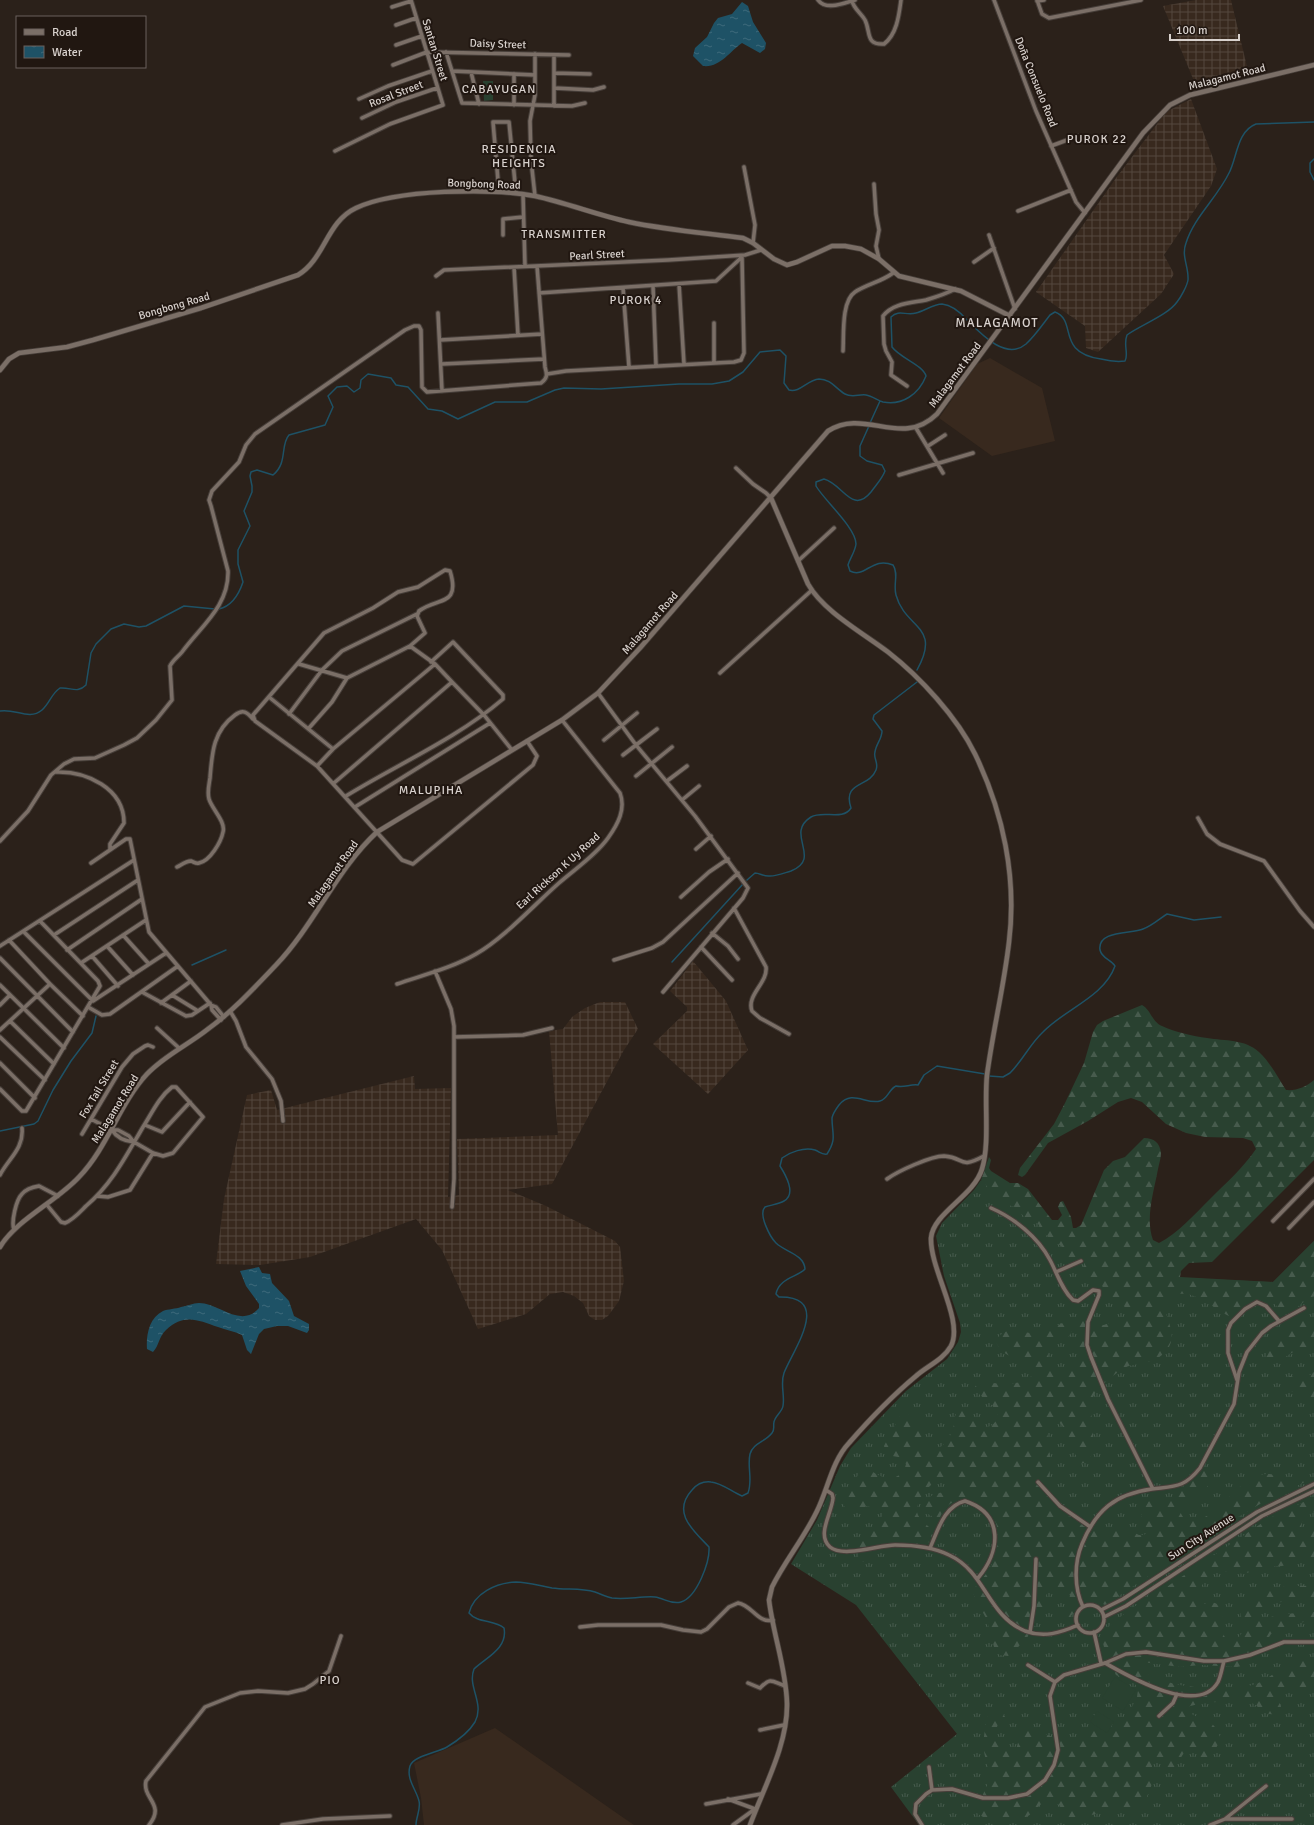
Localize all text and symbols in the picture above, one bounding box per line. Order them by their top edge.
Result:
legend [16,16,146,68]
scale bar [1170,16,1239,42]
street label: Santan Street [419,17,451,83]
text: 100 m [1176,23,1208,38]
text: Road [52,25,78,40]
street label: Doña Consuelo Road [1012,35,1060,129]
street label: Daisy Street [469,37,527,51]
text: Water [52,45,83,60]
street label: Malagamot Road [1187,61,1267,93]
street label: Rosal Street [367,78,425,110]
district label: CABAYUGAN [462,82,536,97]
district label: PUROK 22 [1067,132,1127,147]
district label: RESIDENCIA HEIGHTS [481,142,557,171]
street label: Bongbong Road [447,176,521,192]
district label: TRANSMITTER [521,227,607,242]
street label: Pearl Street [569,247,625,263]
street label: Bongbong Road [137,290,211,322]
district label: PUROK 4 [609,293,663,308]
district label: MALAGAMOT [955,315,1039,331]
street label: Malagamot Road [926,339,984,410]
street label: Malagamot Road [619,589,681,657]
district label: MALUPIHA [399,783,463,798]
street label: Earl Rickson K Uy Road [513,830,603,912]
street label: Malagamot Road [305,838,361,910]
street label: Fox Tail Street [76,1057,122,1121]
street label: Malagamot Road [89,1072,141,1146]
street label: Sun City Avenue [1166,1511,1236,1563]
district label: PIO [319,1673,341,1688]

